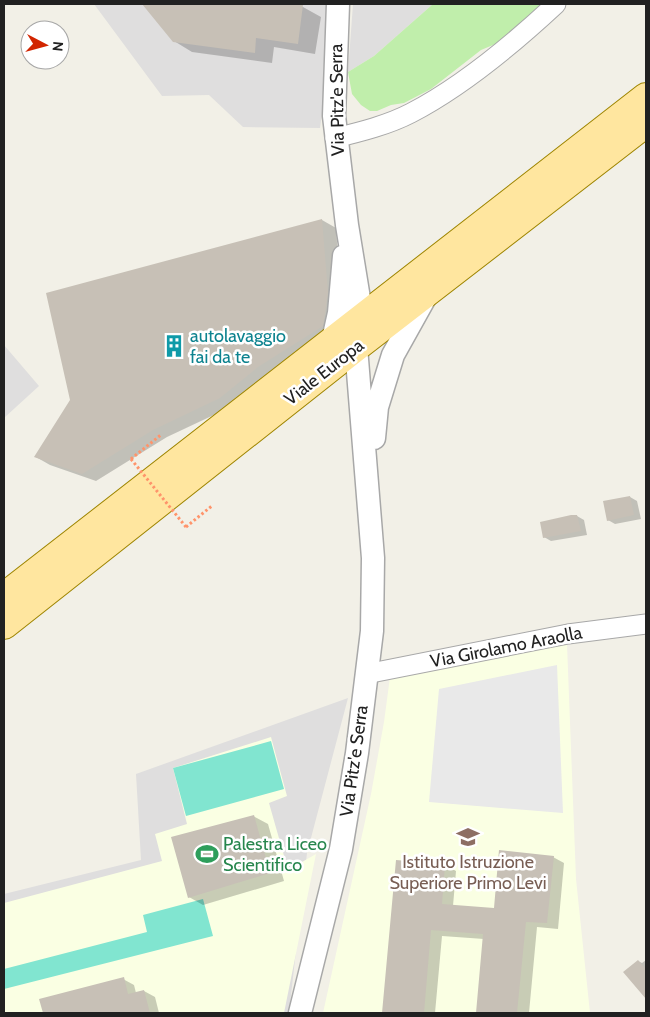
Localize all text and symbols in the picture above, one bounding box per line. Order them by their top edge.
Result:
north arrow [20,20,70,70]
text: N [48,40,67,52]
street label: Via Pitz'e Serra [325,43,349,156]
place label: autolavaggio fai da te [190,325,286,368]
building icon: autolavaggio fai da te [161,333,187,359]
street label: Viale Europa [280,334,368,410]
street label: Via Girolamo Araolla [428,621,584,673]
street label: Via Pitz'e Serra [335,703,373,818]
school or university icon: Istituto Istruzione Superiore Primo Levi [455,824,481,850]
place label: Palestra Liceo Scientifico [223,833,327,876]
sports icon: Palestra Liceo Scientifico [194,841,220,867]
place label: Istituto Istruzione Superiore Primo Levi [389,851,547,894]

